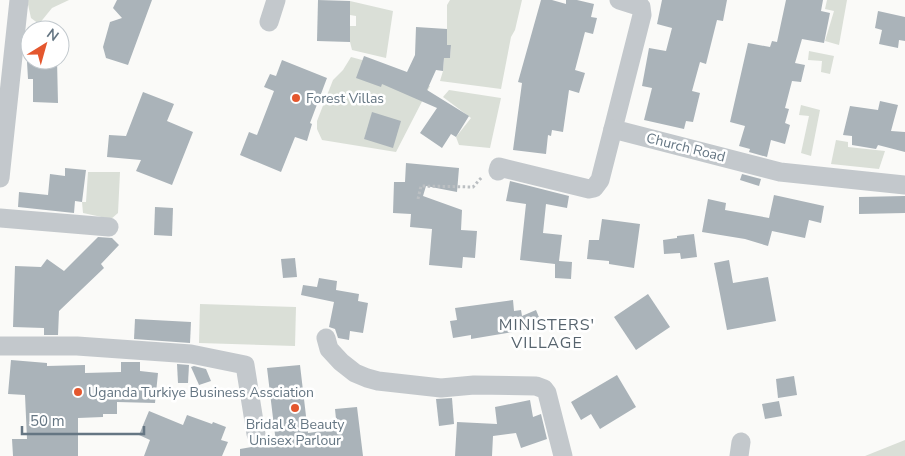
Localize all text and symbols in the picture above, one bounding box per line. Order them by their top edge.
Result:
north arrow [20,20,70,70]
text: N [43,24,62,46]
place label: Forest Villas [306,89,384,108]
marker: Forest Villas [290,92,302,104]
street label: Church Road [644,128,727,166]
district label: MINISTERS' VILLAGE [499,314,595,354]
place label: Uganda Turkiye Business Assciation [88,383,314,402]
marker: Uganda Turkiye Business Assciation [72,386,84,398]
marker: Bridal & Beauty Unisex Parlour [289,402,301,414]
scale bar [22,404,145,436]
text: 50 m [30,411,65,431]
place label: Bridal & Beauty Unisex Parlour [246,415,345,450]

